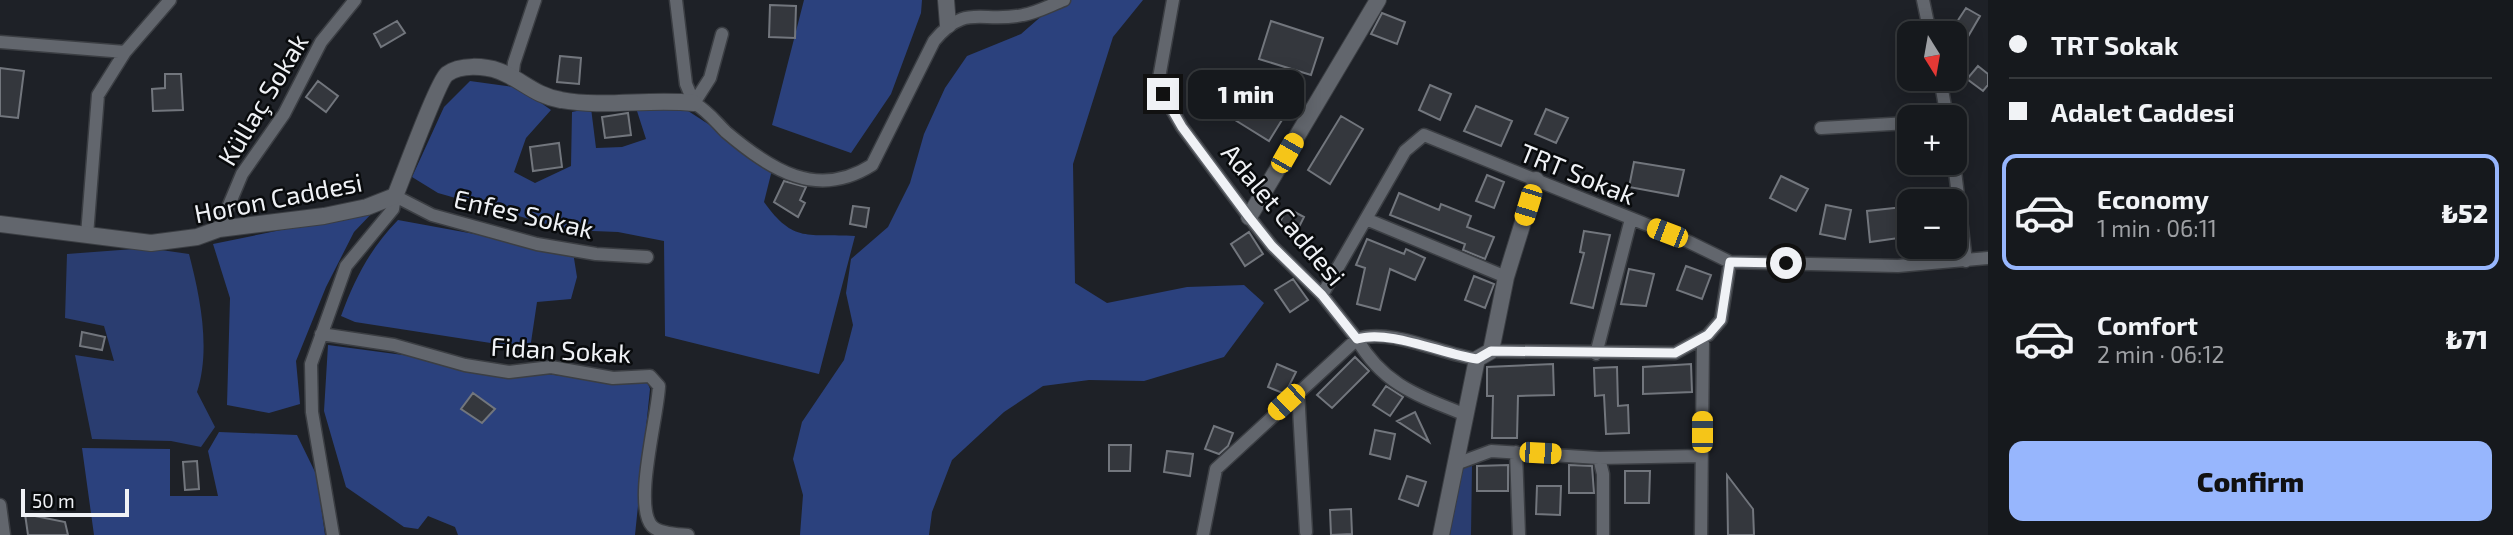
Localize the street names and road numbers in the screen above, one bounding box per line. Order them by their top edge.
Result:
street label: Küllaç Sokak [210,27,315,172]
street label: TRT Sokak [1516,136,1640,210]
street label: Adalet Caddesi [1216,137,1352,291]
street label: Horon Caddesi [191,166,365,228]
street label: Enfes Sokak [451,182,597,244]
street label: Fidan Sokak [490,330,632,368]

